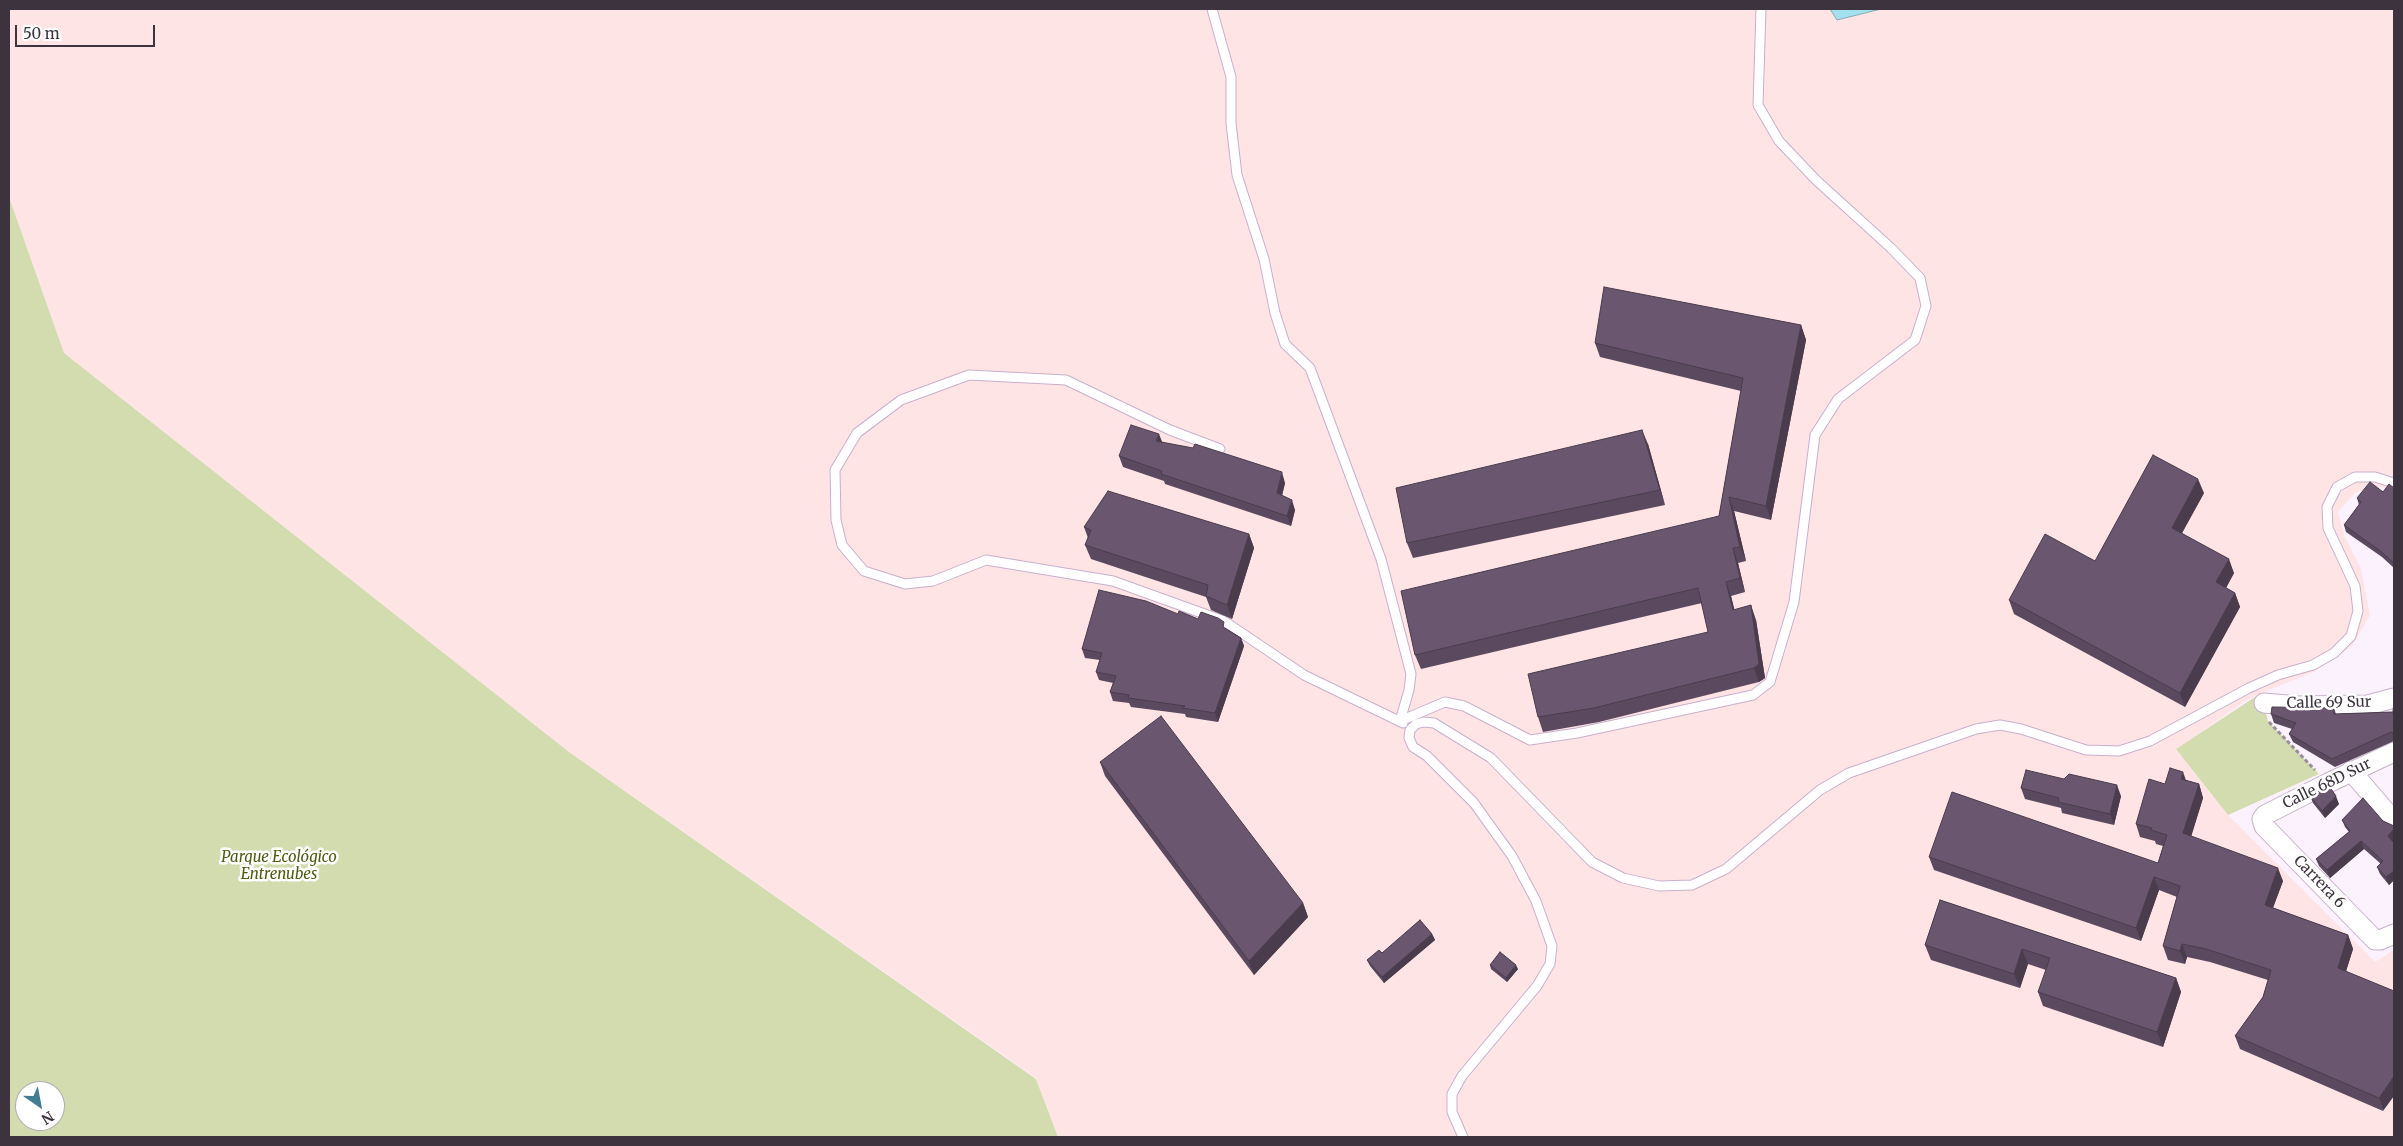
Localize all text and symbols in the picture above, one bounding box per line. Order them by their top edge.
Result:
scale bar [18,15,158,47]
text: 50 m [23,24,60,43]
street label: Calle 69 Sur [2286,693,2372,713]
street label: Calle 68D Sur [2280,755,2374,813]
park label: Parque Ecológico Entrenubes [221,849,337,884]
street label: Carrera 6 [2290,852,2348,912]
north arrow [15,1081,65,1131]
text: N [38,1107,57,1128]

